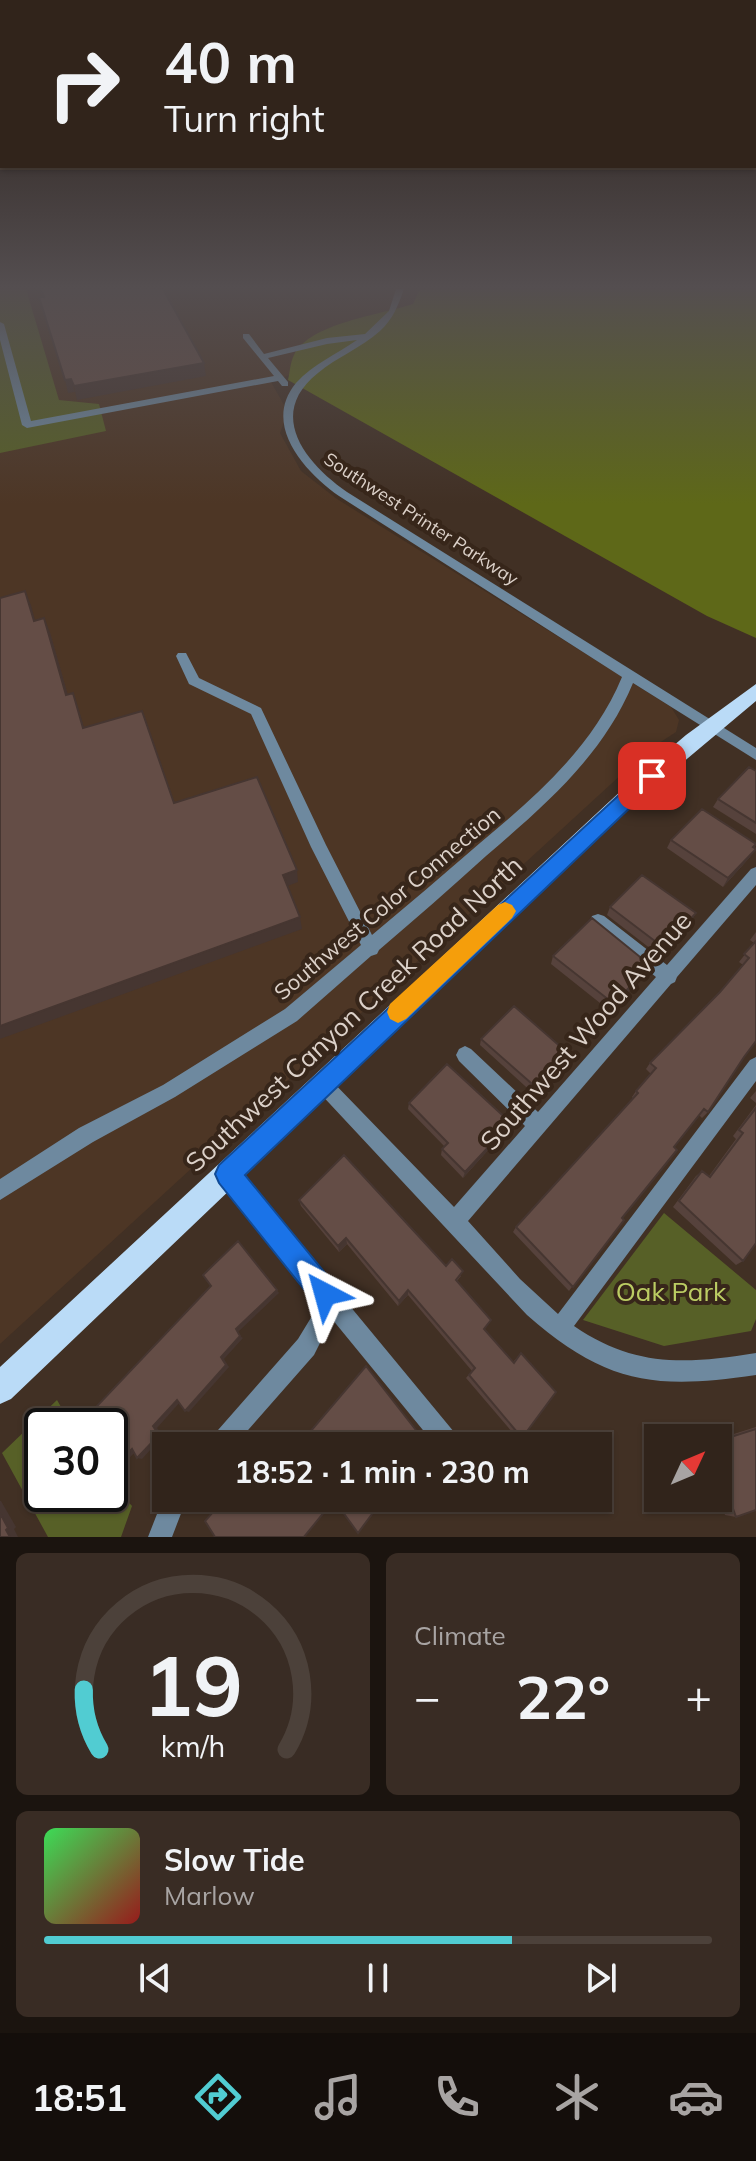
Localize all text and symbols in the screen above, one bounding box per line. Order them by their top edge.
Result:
text: 40 m [164,27,297,97]
icon: right [32,32,136,136]
text: Turn right [164,96,325,141]
street label: Southwest Printer Parkway [320,447,523,590]
pin [618,742,686,810]
icon: arrive [630,754,674,798]
street label: Southwest Color Connection [268,800,506,1006]
street label: Southwest Canyon Creek Road North [178,849,529,1179]
street label: Southwest Wood Avenue [473,905,698,1157]
position arrow [283,1252,367,1336]
park label: Oak Park [616,1275,727,1308]
speed limit sign: 30 [24,1408,128,1512]
north arrow [644,1424,732,1512]
map controls [644,1424,732,1512]
text: 18:52 · 1 min · 230 m [234,1453,530,1491]
text: Climate [414,1619,506,1652]
text: 19 [143,1632,243,1737]
text: 22° [516,1659,610,1734]
text: − [414,1669,440,1724]
text: + [686,1669,712,1724]
text: km/h [161,1728,225,1764]
text: Slow Tide [164,1841,305,1879]
text: Marlow [164,1879,255,1912]
icon: previous [133,1956,177,2000]
icon: pause [356,1956,400,2000]
icon: next [579,1956,623,2000]
icon: directions [190,2069,246,2125]
icon: music [310,2069,366,2125]
icon: phone [429,2069,485,2125]
icon: climate [549,2069,605,2125]
icon: car [668,2069,724,2125]
text: 18:51 [32,2075,127,2120]

